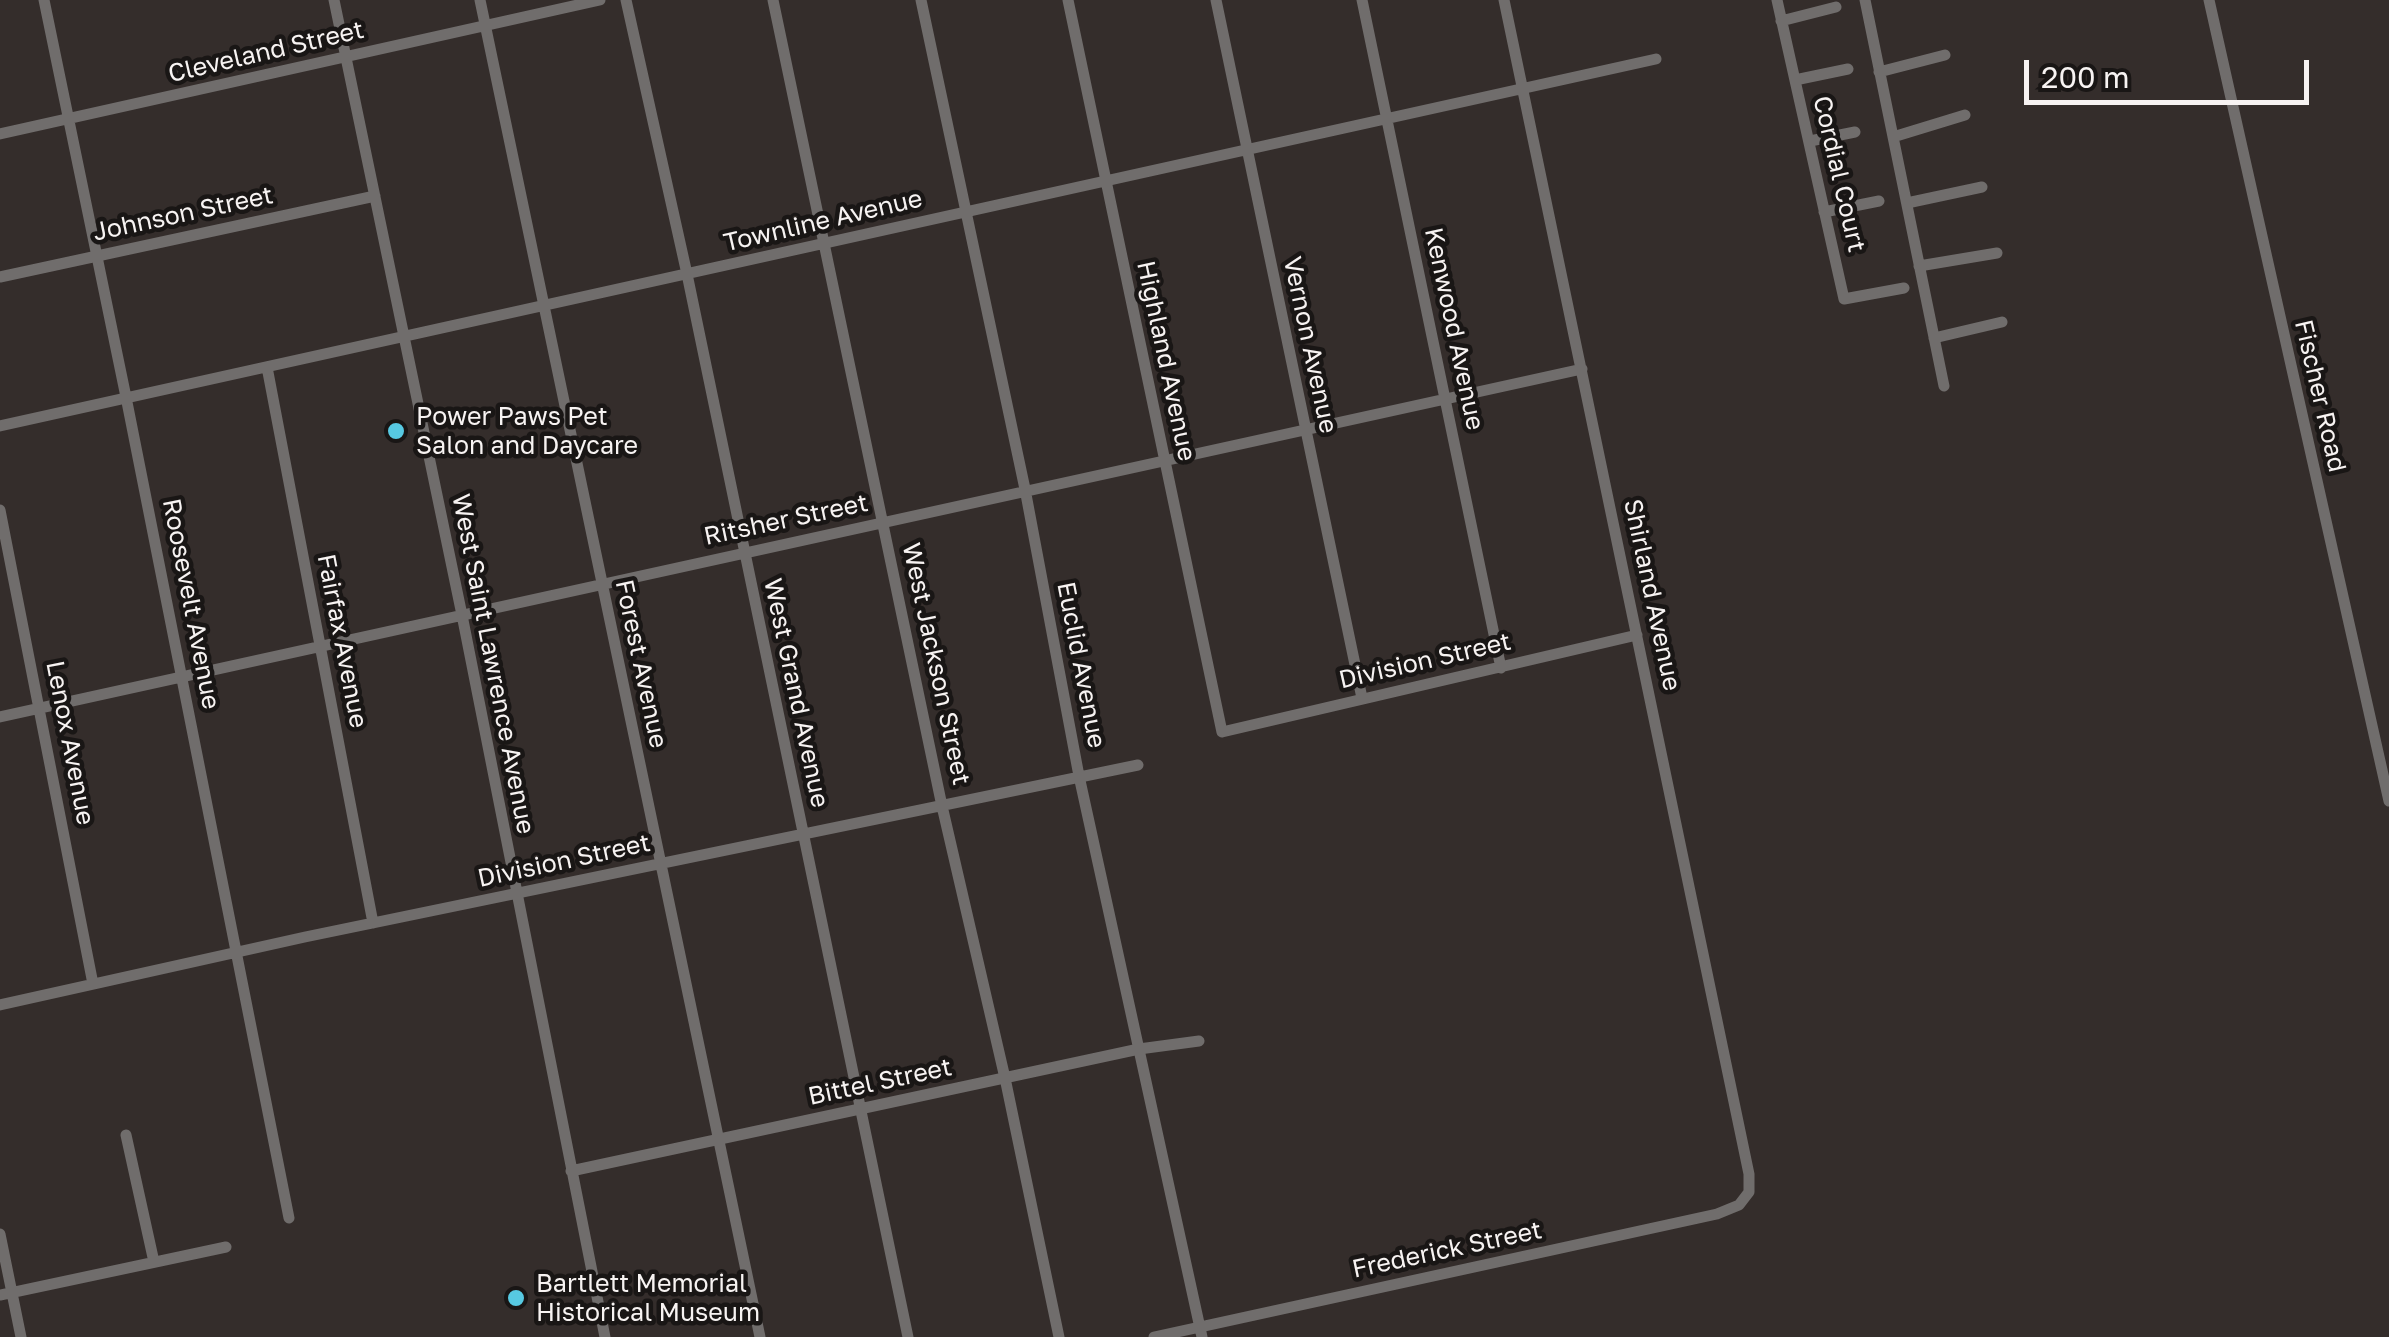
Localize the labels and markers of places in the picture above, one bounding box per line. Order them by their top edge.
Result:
place label: Power Paws Pet Salon and Daycare [416,402,638,461]
marker: Power Paws Pet Salon and Daycare [385,420,407,442]
place label: Bartlett Memorial Historical Museum [536,1269,760,1328]
marker: Bartlett Memorial Historical Museum [505,1287,527,1309]

